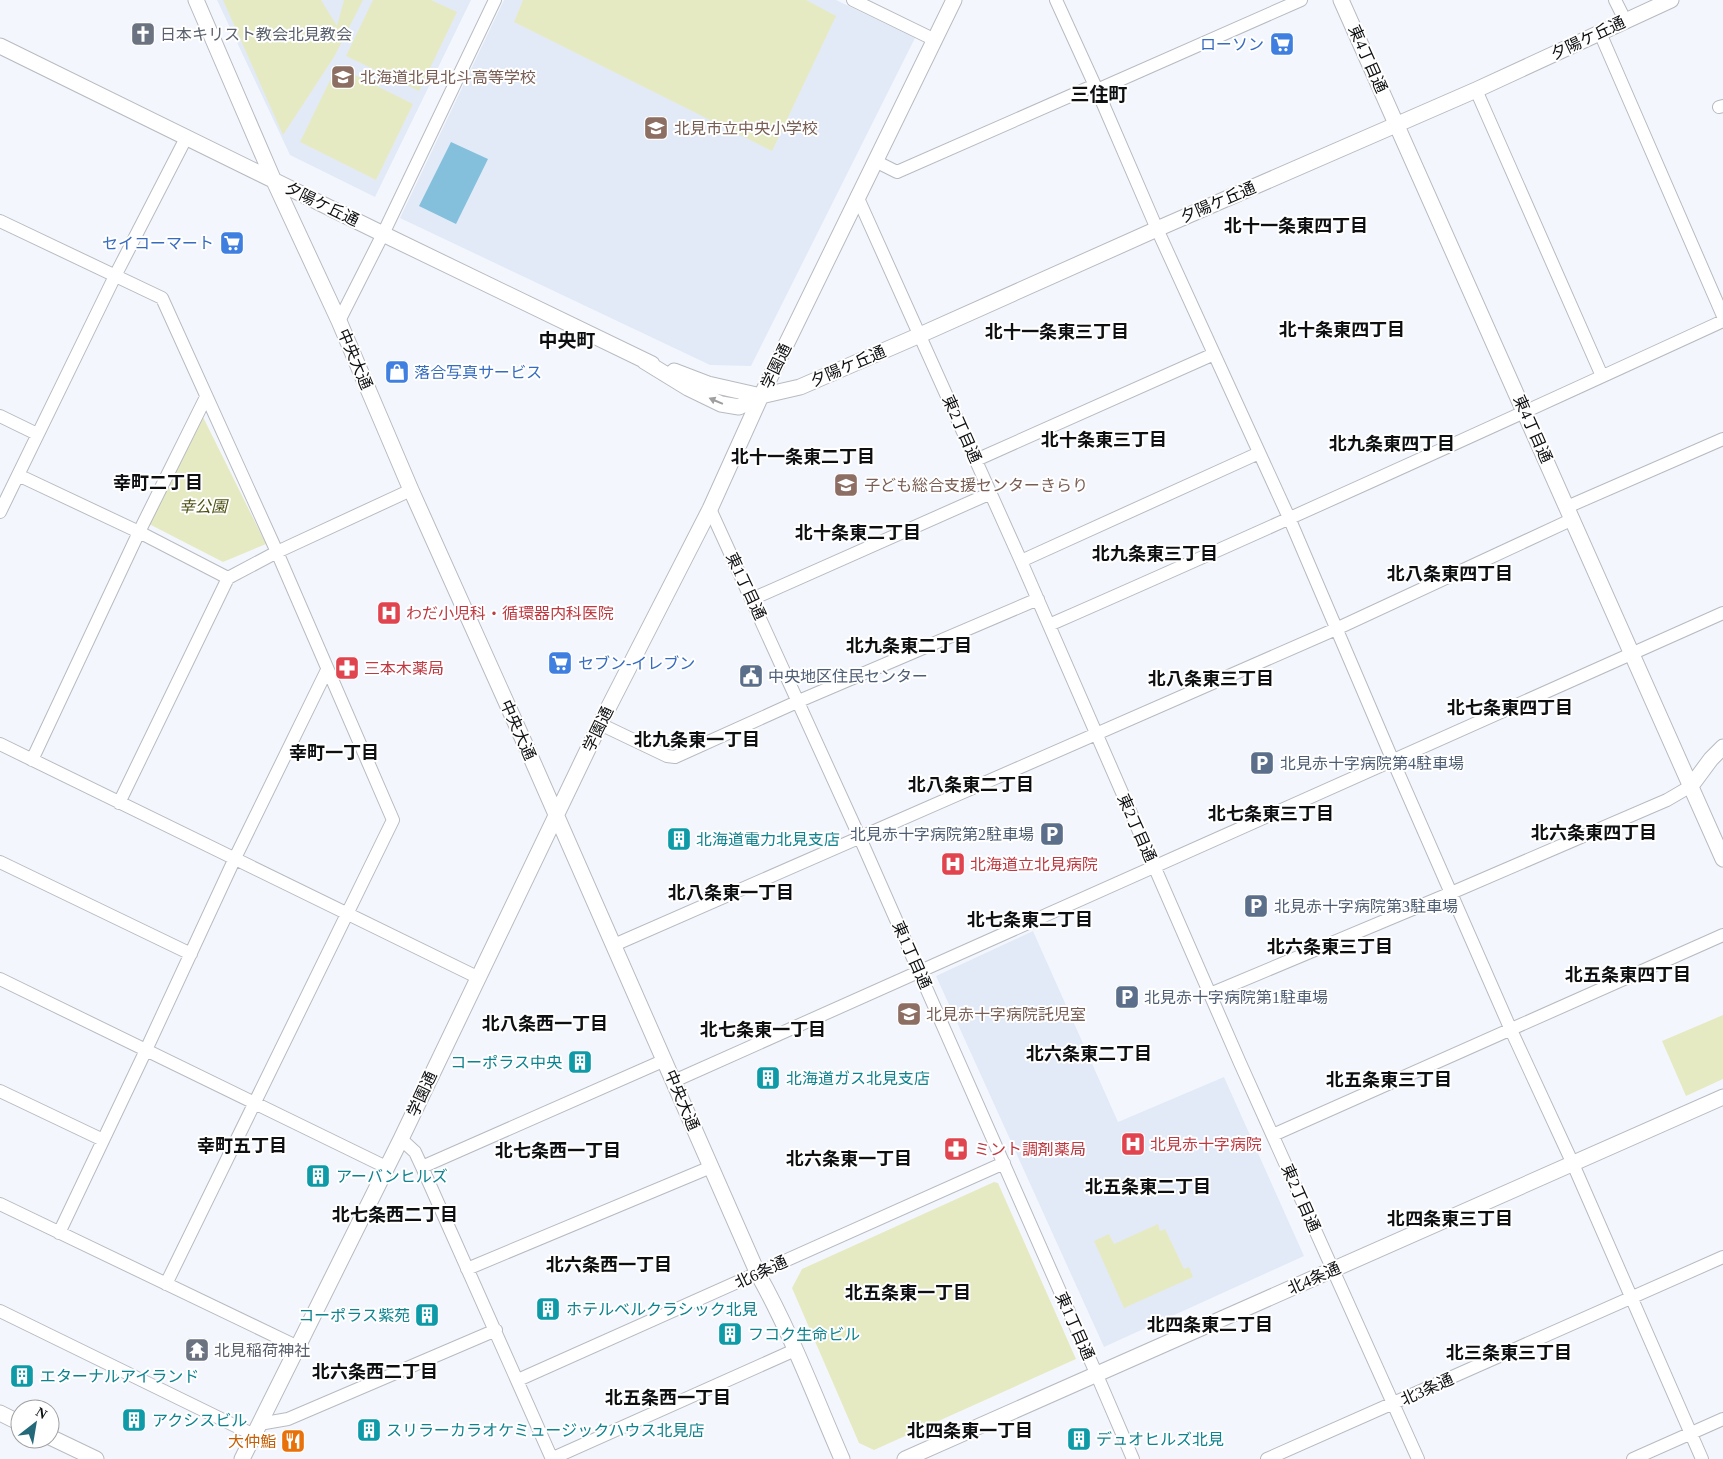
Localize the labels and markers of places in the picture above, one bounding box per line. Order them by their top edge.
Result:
church icon: 日本キリスト教会北見教会 [130,21,156,47]
place label: 日本キリスト教会北見教会 [160,26,352,43]
supermarket icon: ローソン [1269,31,1295,57]
place label: ローソン [1200,36,1264,53]
school or university icon: 北海道北見北斗高等学校 [330,64,356,90]
place label: 北海道北見北斗高等学校 [360,69,536,86]
school or university icon: 北見市立中央小学校 [643,115,669,141]
place label: 北見市立中央小学校 [674,120,818,137]
supermarket icon: セイコーマート [219,230,245,256]
place label: セイコーマート [102,235,214,252]
shop icon: 落合写真サービス [384,359,410,385]
place label: 落合写真サービス [414,364,542,381]
school or university icon: 子ども総合支援センターきらり [833,472,859,498]
place label: 子ども総合支援センターきらり [864,477,1088,494]
hospital icon: わだ小児科・循環器内科医院 [376,600,402,626]
place label: わだ小児科・循環器内科医院 [406,605,614,622]
supermarket icon: セブン-イレブン [547,650,573,676]
pharmacy icon: 三本木薬局 [334,655,360,681]
place label: セブン-イレブン [578,655,695,672]
place label: 三本木薬局 [364,660,444,677]
public building icon: 中央地区住民センター [738,663,764,689]
place label: 中央地区住民センター [768,668,928,685]
parking icon: 北見赤十字病院第4駐車場 [1249,750,1275,776]
place label: 北見赤十字病院第4駐車場 [1280,755,1464,772]
parking icon: 北見赤十字病院第2駐車場 [1039,821,1065,847]
building icon: 北海道電力北見支店 [666,826,692,852]
place label: 北見赤十字病院第2駐車場 [850,826,1034,843]
place label: 北海道電力北見支店 [696,831,840,848]
hospital icon: 北海道立北見病院 [940,851,966,877]
place label: 北海道立北見病院 [970,856,1098,873]
parking icon: 北見赤十字病院第3駐車場 [1243,893,1269,919]
place label: 北見赤十字病院第3駐車場 [1274,898,1458,915]
parking icon: 北見赤十字病院第1駐車場 [1114,984,1140,1010]
place label: 北見赤十字病院第1駐車場 [1144,989,1328,1006]
school or university icon: 北見赤十字病院託児室 [896,1001,922,1027]
place label: 北見赤十字病院託児室 [926,1006,1086,1023]
building icon: コーポラス中央 [567,1049,593,1075]
place label: コーポラス中央 [450,1054,562,1071]
building icon: 北海道ガス北見支店 [755,1065,781,1091]
place label: 北海道ガス北見支店 [786,1070,930,1087]
hospital icon: 北見赤十字病院 [1120,1131,1146,1157]
pharmacy icon: ミント調剤薬局 [943,1136,969,1162]
place label: 北見赤十字病院 [1150,1136,1262,1153]
place label: ミント調剤薬局 [974,1141,1086,1158]
building icon: アーバンヒルズ [305,1163,331,1189]
place label: アーバンヒルズ [336,1168,448,1185]
building icon: ホテルベルクラシック北見 [535,1296,561,1322]
place label: ホテルベルクラシック北見 [566,1301,758,1318]
building icon: コーポラス紫苑 [414,1302,440,1328]
place label: コーポラス紫苑 [298,1307,410,1324]
building icon: フコク生命ビル [717,1321,743,1347]
place label: フコク生命ビル [748,1326,860,1343]
temple icon: 北見稲荷神社 [184,1337,210,1363]
place label: 北見稲荷神社 [214,1342,310,1359]
building icon: エターナルアイランド [9,1363,35,1389]
place label: エターナルアイランド [40,1368,199,1385]
building icon: アクシスビル [121,1407,147,1433]
place label: アクシスビル [152,1412,247,1429]
building icon: スリラーカラオケミュージックハウス北見店 [356,1417,382,1443]
place label: スリラーカラオケミュージックハウス北見店 [386,1422,704,1439]
building icon: デュオヒルズ北見 [1066,1426,1092,1452]
restaurant icon: 大仲鮨 [280,1428,306,1454]
place label: デュオヒルズ北見 [1096,1431,1224,1448]
place label: 大仲鮨 [228,1433,276,1450]

